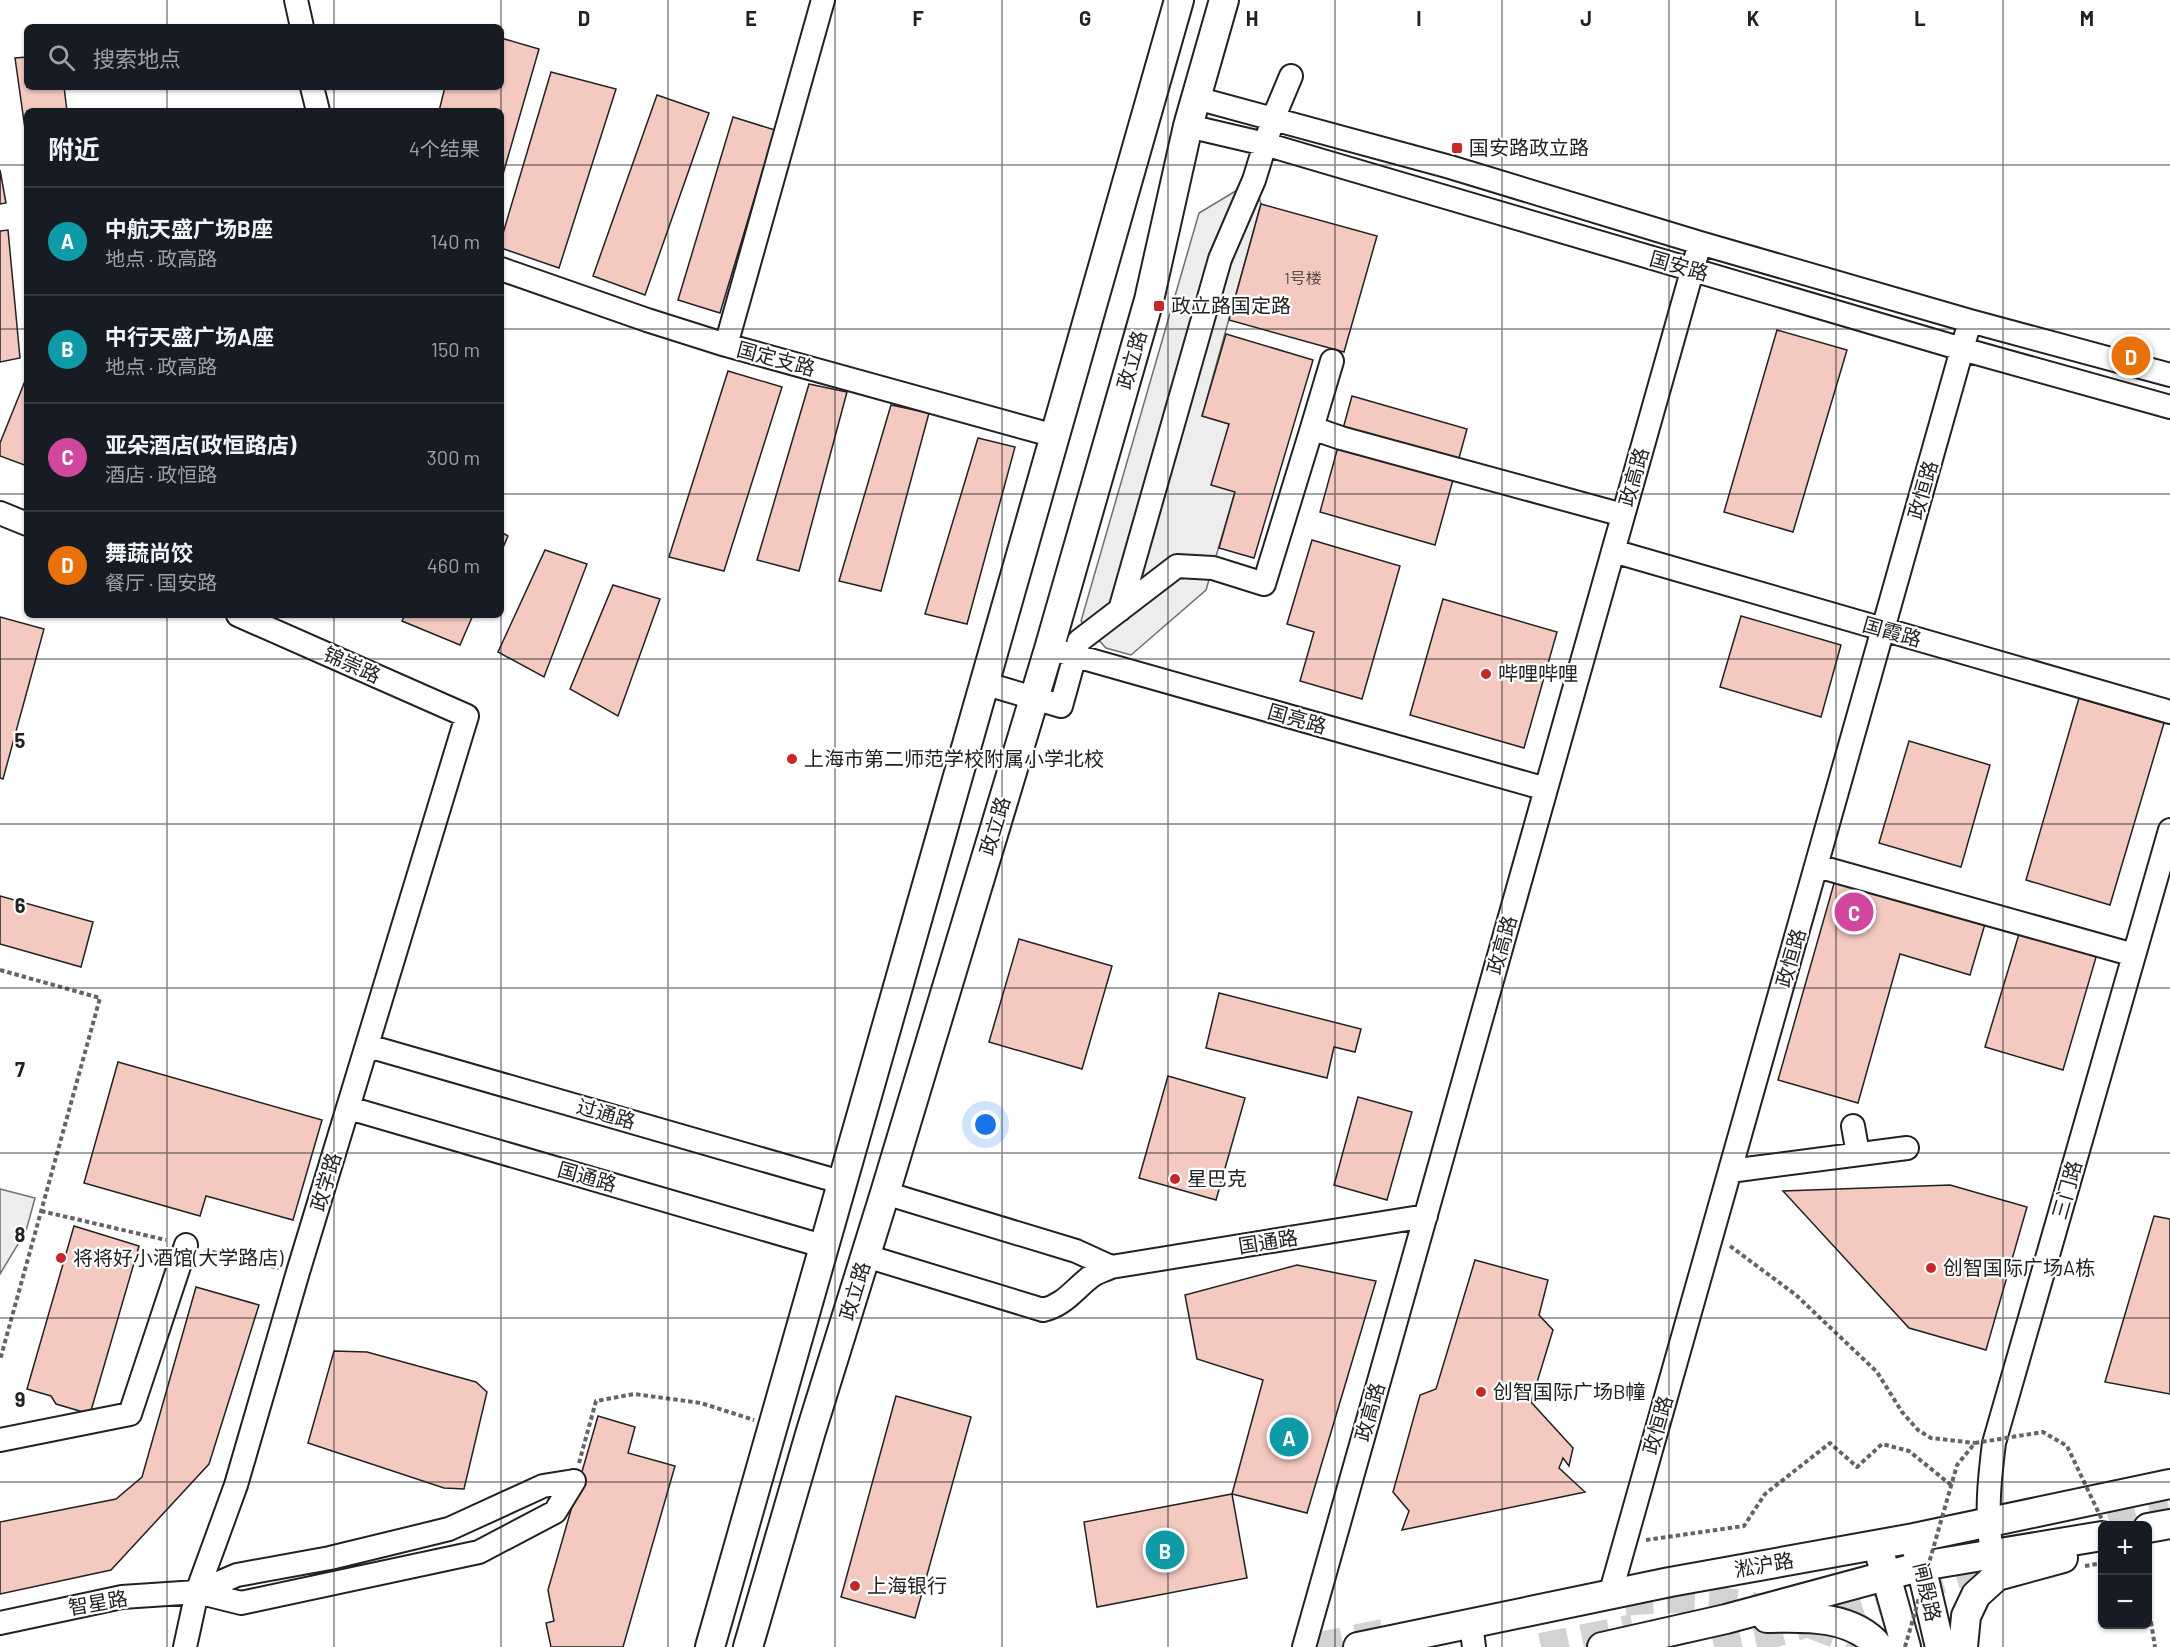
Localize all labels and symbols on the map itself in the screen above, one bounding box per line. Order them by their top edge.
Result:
text: D [578,6,590,30]
text: E [745,6,757,30]
text: F [912,6,924,30]
text: G [1079,6,1091,30]
text: H [1246,6,1258,30]
text: I [1416,6,1422,30]
text: J [1580,6,1592,30]
text: K [1747,6,1760,30]
text: L [1914,6,1926,30]
text: M [2080,6,2094,30]
place label: 国安路政立路 [1469,135,1589,159]
marker: 国安路政立路 [1450,141,1464,155]
street label: 国安路 [1647,245,1711,285]
house number: 1号楼 [1284,268,1322,287]
place label: 政立路国定路 [1171,293,1291,317]
marker: 政立路国定路 [1152,299,1166,313]
street label: 政立路 [1111,328,1151,392]
pin: D [2112,334,2150,378]
street label: 国定支路 [735,336,818,380]
street label: 政高路 [1613,445,1653,509]
street label: 政恒路 [1902,458,1942,522]
street label: 国霞路 [1860,611,1924,651]
street label: 锦崇路 [320,641,385,687]
place label: 哔哩哔哩 [1498,661,1578,685]
marker: 哔哩哔哩 [1479,667,1493,681]
street label: 国亮路 [1265,698,1329,738]
text: 5 [15,728,26,752]
place label: 上海市第二师范学校附属小学北校 [804,746,1104,770]
marker: 上海市第二师范学校附属小学北校 [785,752,799,766]
street label: 政立路 [974,794,1014,858]
pin: C [1834,890,1874,934]
text: 6 [15,893,26,917]
street label: 政高路 [1481,913,1521,977]
street label: 政恒路 [1770,926,1810,990]
text: 7 [15,1057,25,1081]
street label: 过通路 [574,1093,638,1133]
your location [971,1110,1000,1139]
street label: 政学路 [305,1150,345,1214]
street label: 国通路 [555,1156,619,1196]
street label: 三门路 [2046,1158,2086,1222]
place label: 星巴克 [1187,1166,1247,1190]
marker: 星巴克 [1168,1172,1182,1186]
text: 8 [15,1222,26,1246]
street label: 国通路 [1236,1224,1299,1258]
place label: 将将好小酒馆(大学路店) [73,1245,284,1269]
marker: 将将好小酒馆(大学路店) [54,1251,68,1265]
place label: 创智国际广场A栋 [1943,1255,2095,1279]
street label: 政立路 [834,1259,874,1323]
marker: 创智国际广场A栋 [1924,1261,1938,1275]
place label: 创智国际广场B幢 [1493,1379,1646,1403]
street label: 政高路 [1349,1380,1389,1444]
marker: 创智国际广场B幢 [1474,1385,1488,1399]
text: 9 [15,1387,25,1411]
street label: 政恒路 [1637,1393,1677,1457]
pin: A [1270,1414,1308,1460]
pin: B [1146,1528,1184,1572]
street label: 淞沪路 [1732,1547,1795,1581]
street label: 闸殷路 [1910,1560,1946,1624]
place label: 上海银行 [867,1573,947,1597]
marker: 上海银行 [848,1579,862,1593]
street label: 智星路 [66,1585,129,1619]

